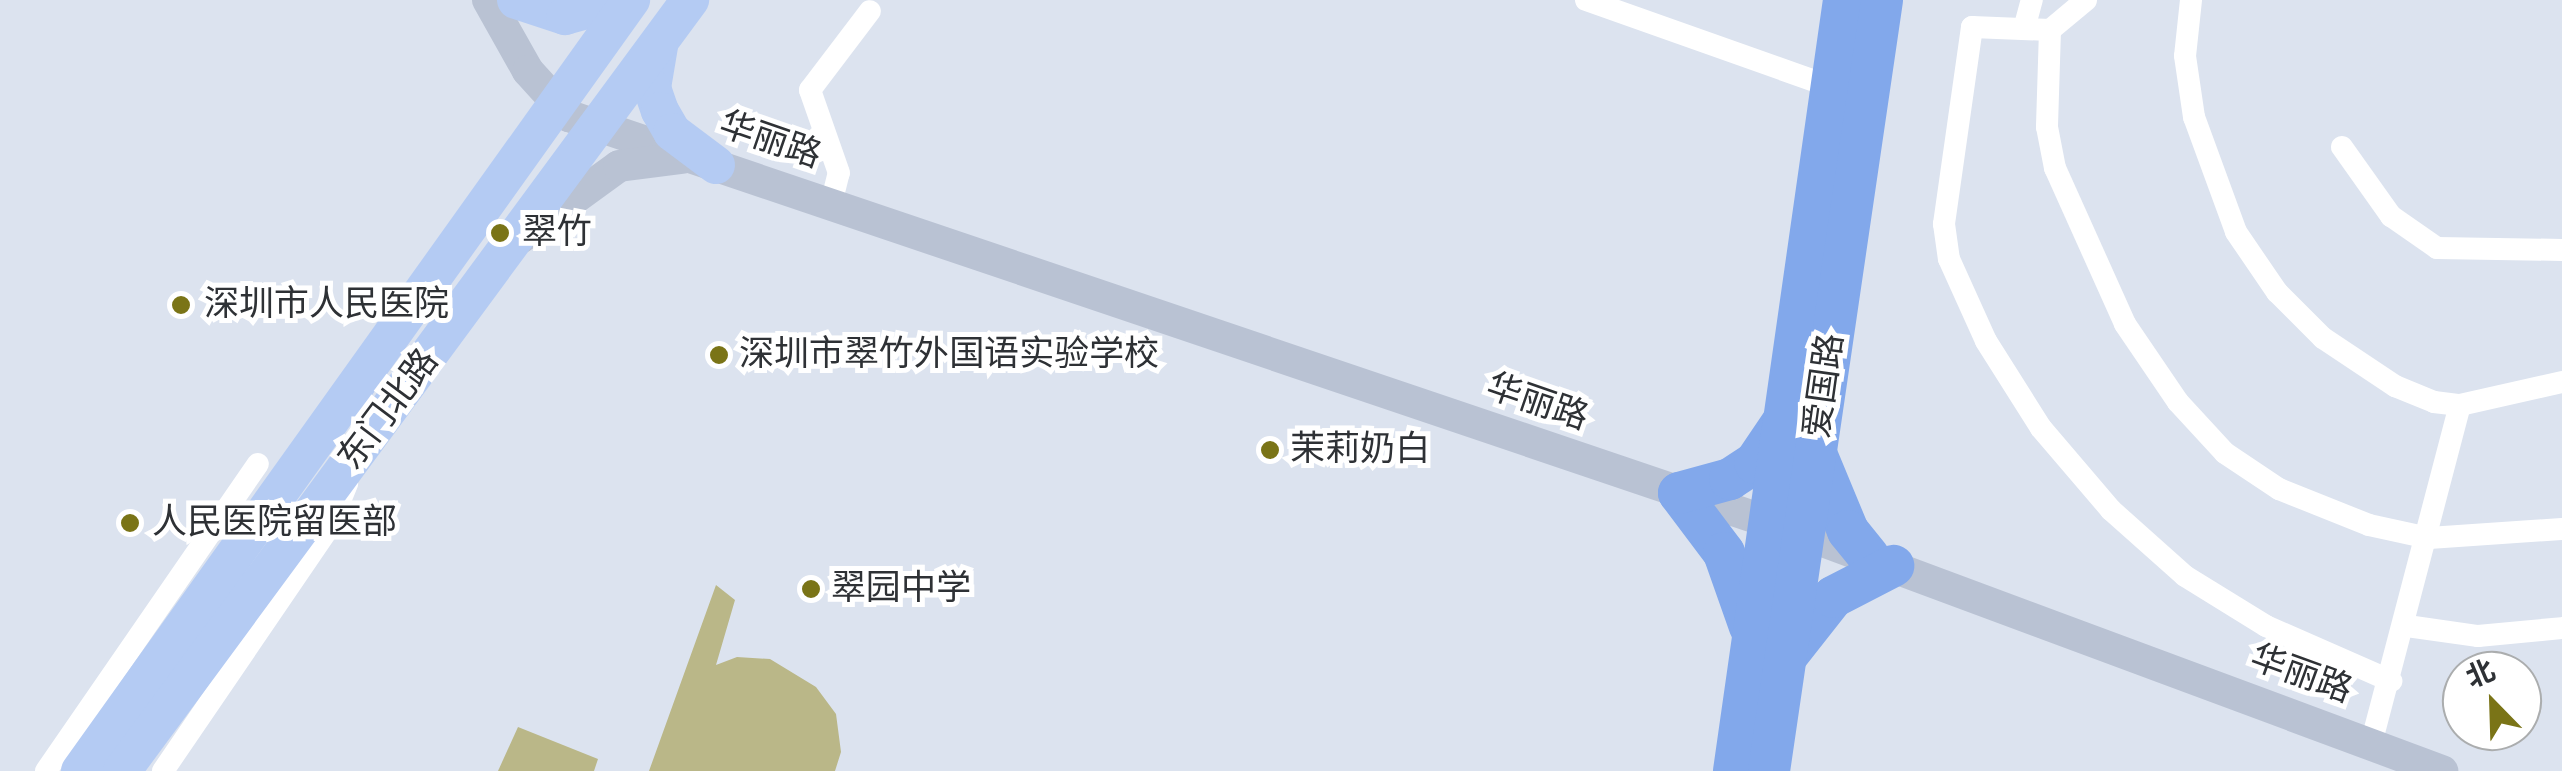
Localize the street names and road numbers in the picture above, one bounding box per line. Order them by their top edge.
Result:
street label: 华丽路 [714,104,826,178]
street label: 爱国路 [1797,331,1853,441]
street label: 东门北路 [330,341,448,479]
street label: 华丽路 [1481,366,1593,440]
street label: 华丽路 [2244,637,2358,713]

